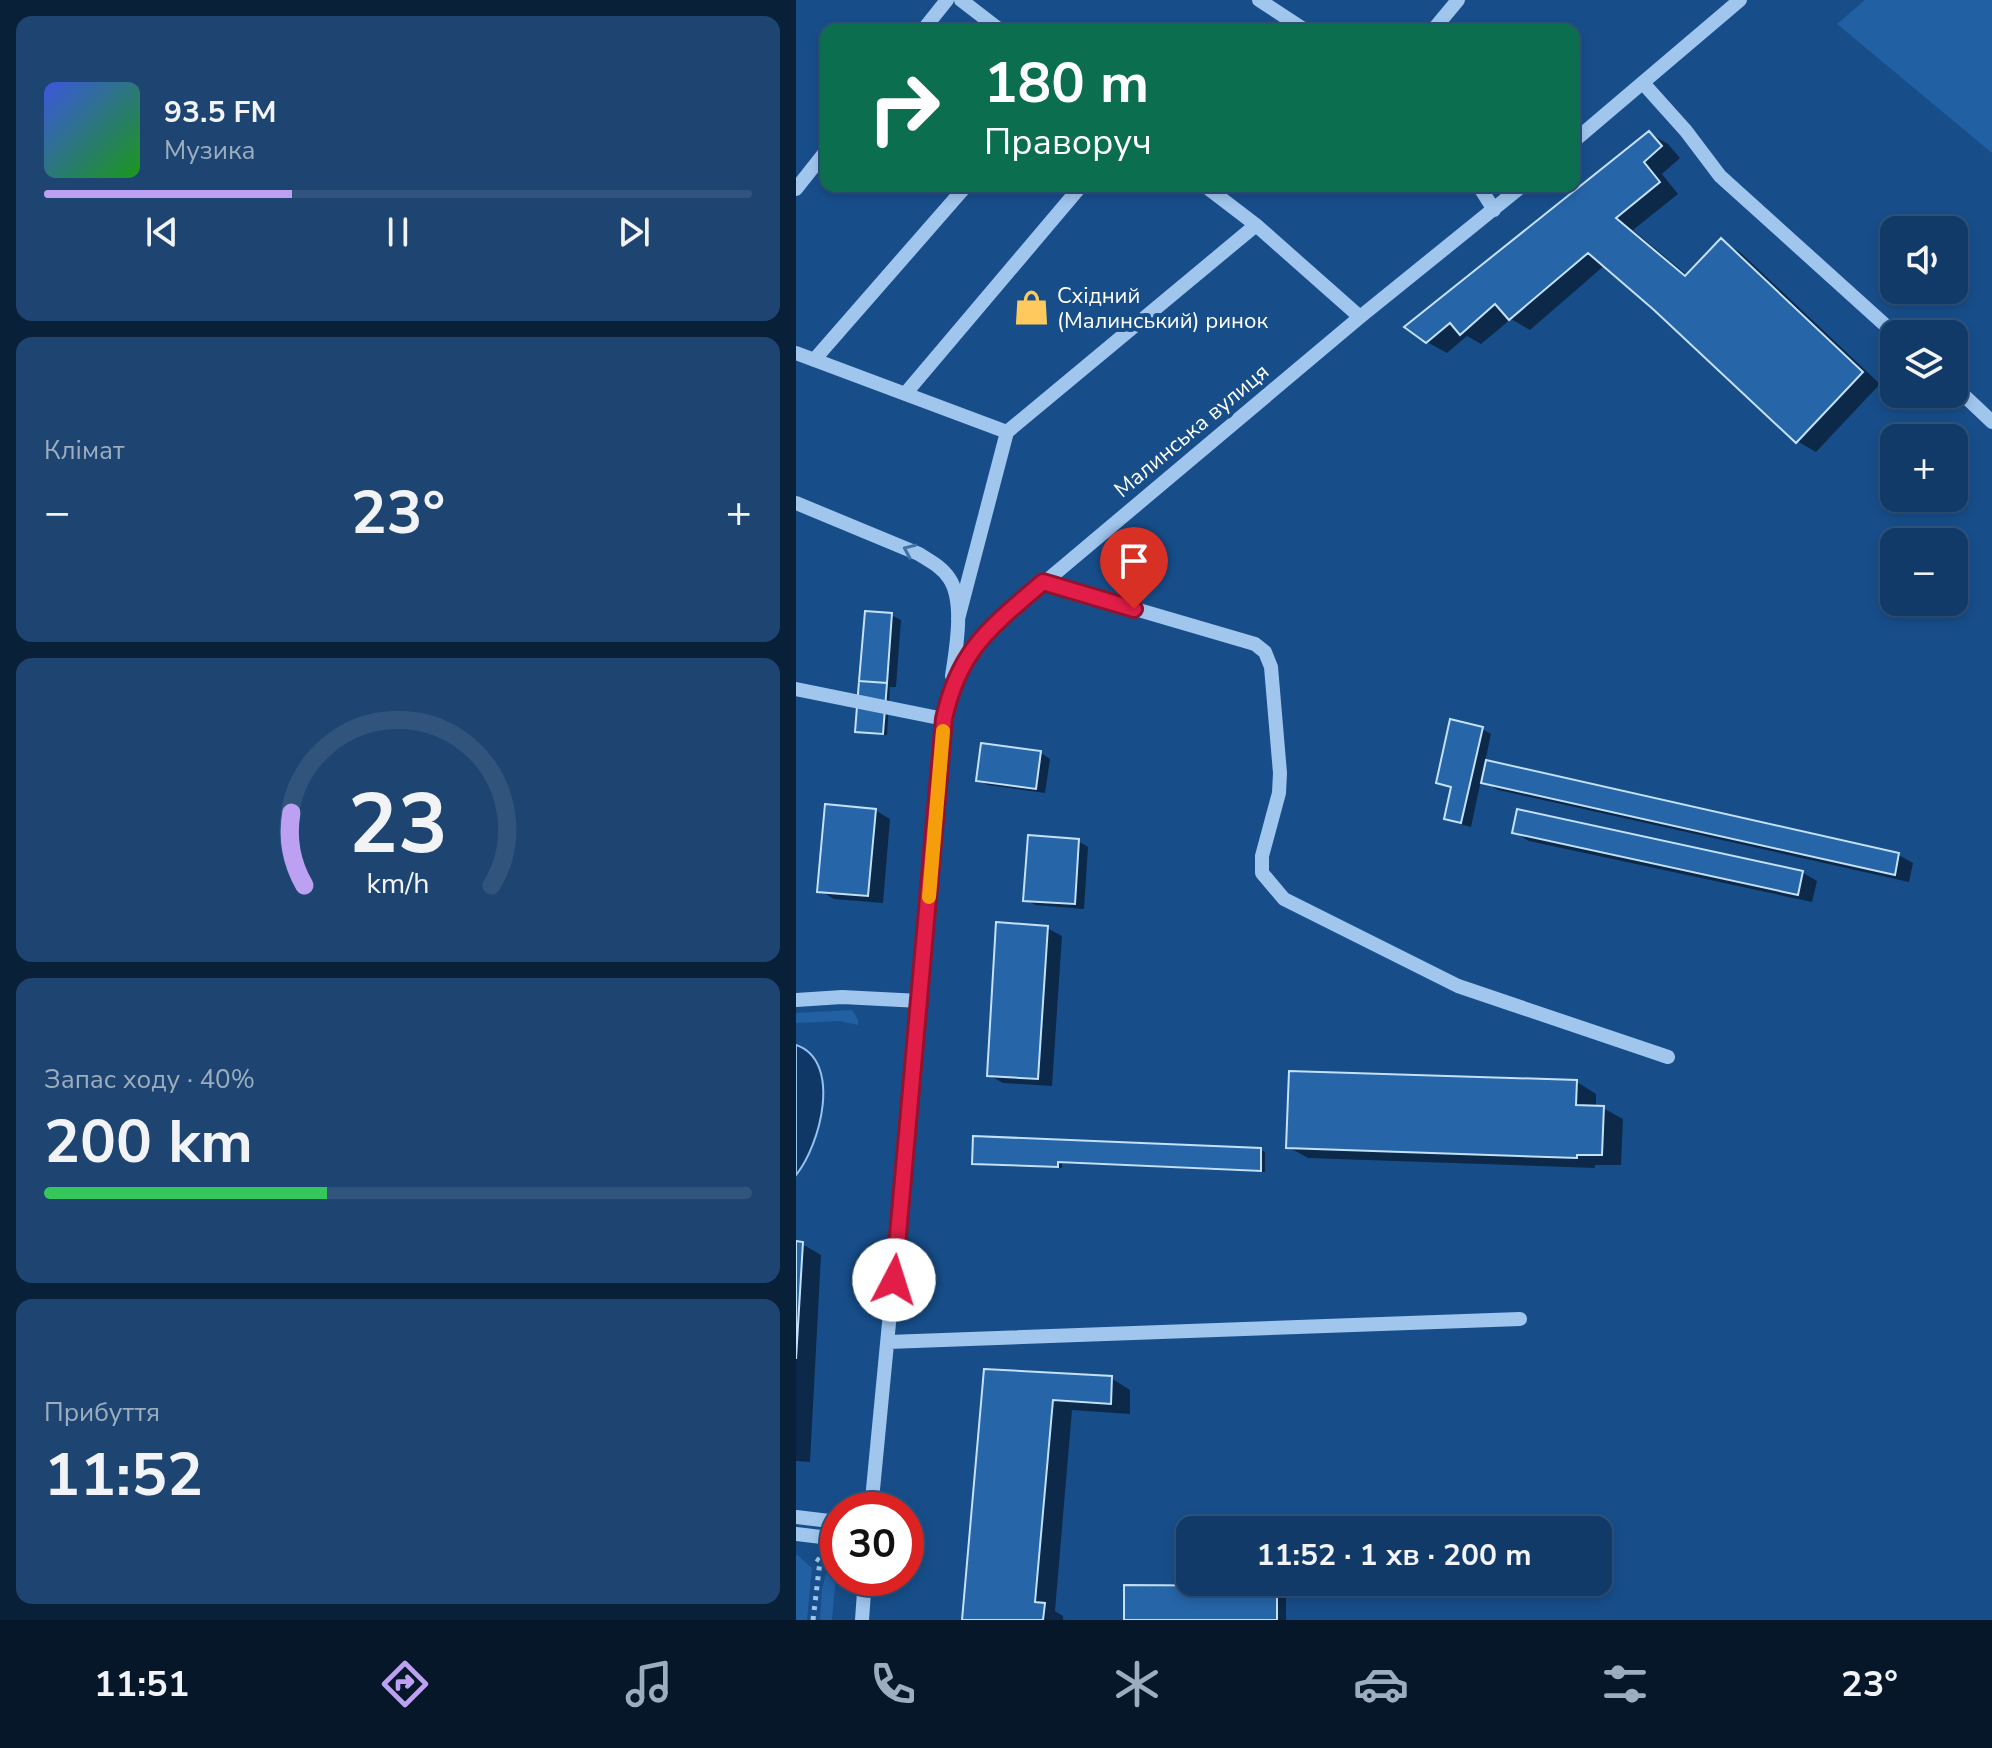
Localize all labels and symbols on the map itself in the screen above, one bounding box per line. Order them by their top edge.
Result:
place label: Східний (Малинський) ринок [1057,281,1268,336]
shop icon: Східний (Малинський) ринок [1012,289,1050,327]
street label: Малинська вулиця [1108,357,1276,505]
pin [1100,527,1168,609]
one-way arrow [903,544,917,560]
position arrow [852,1238,936,1322]
speed limit sign: 30 [820,1492,924,1596]

